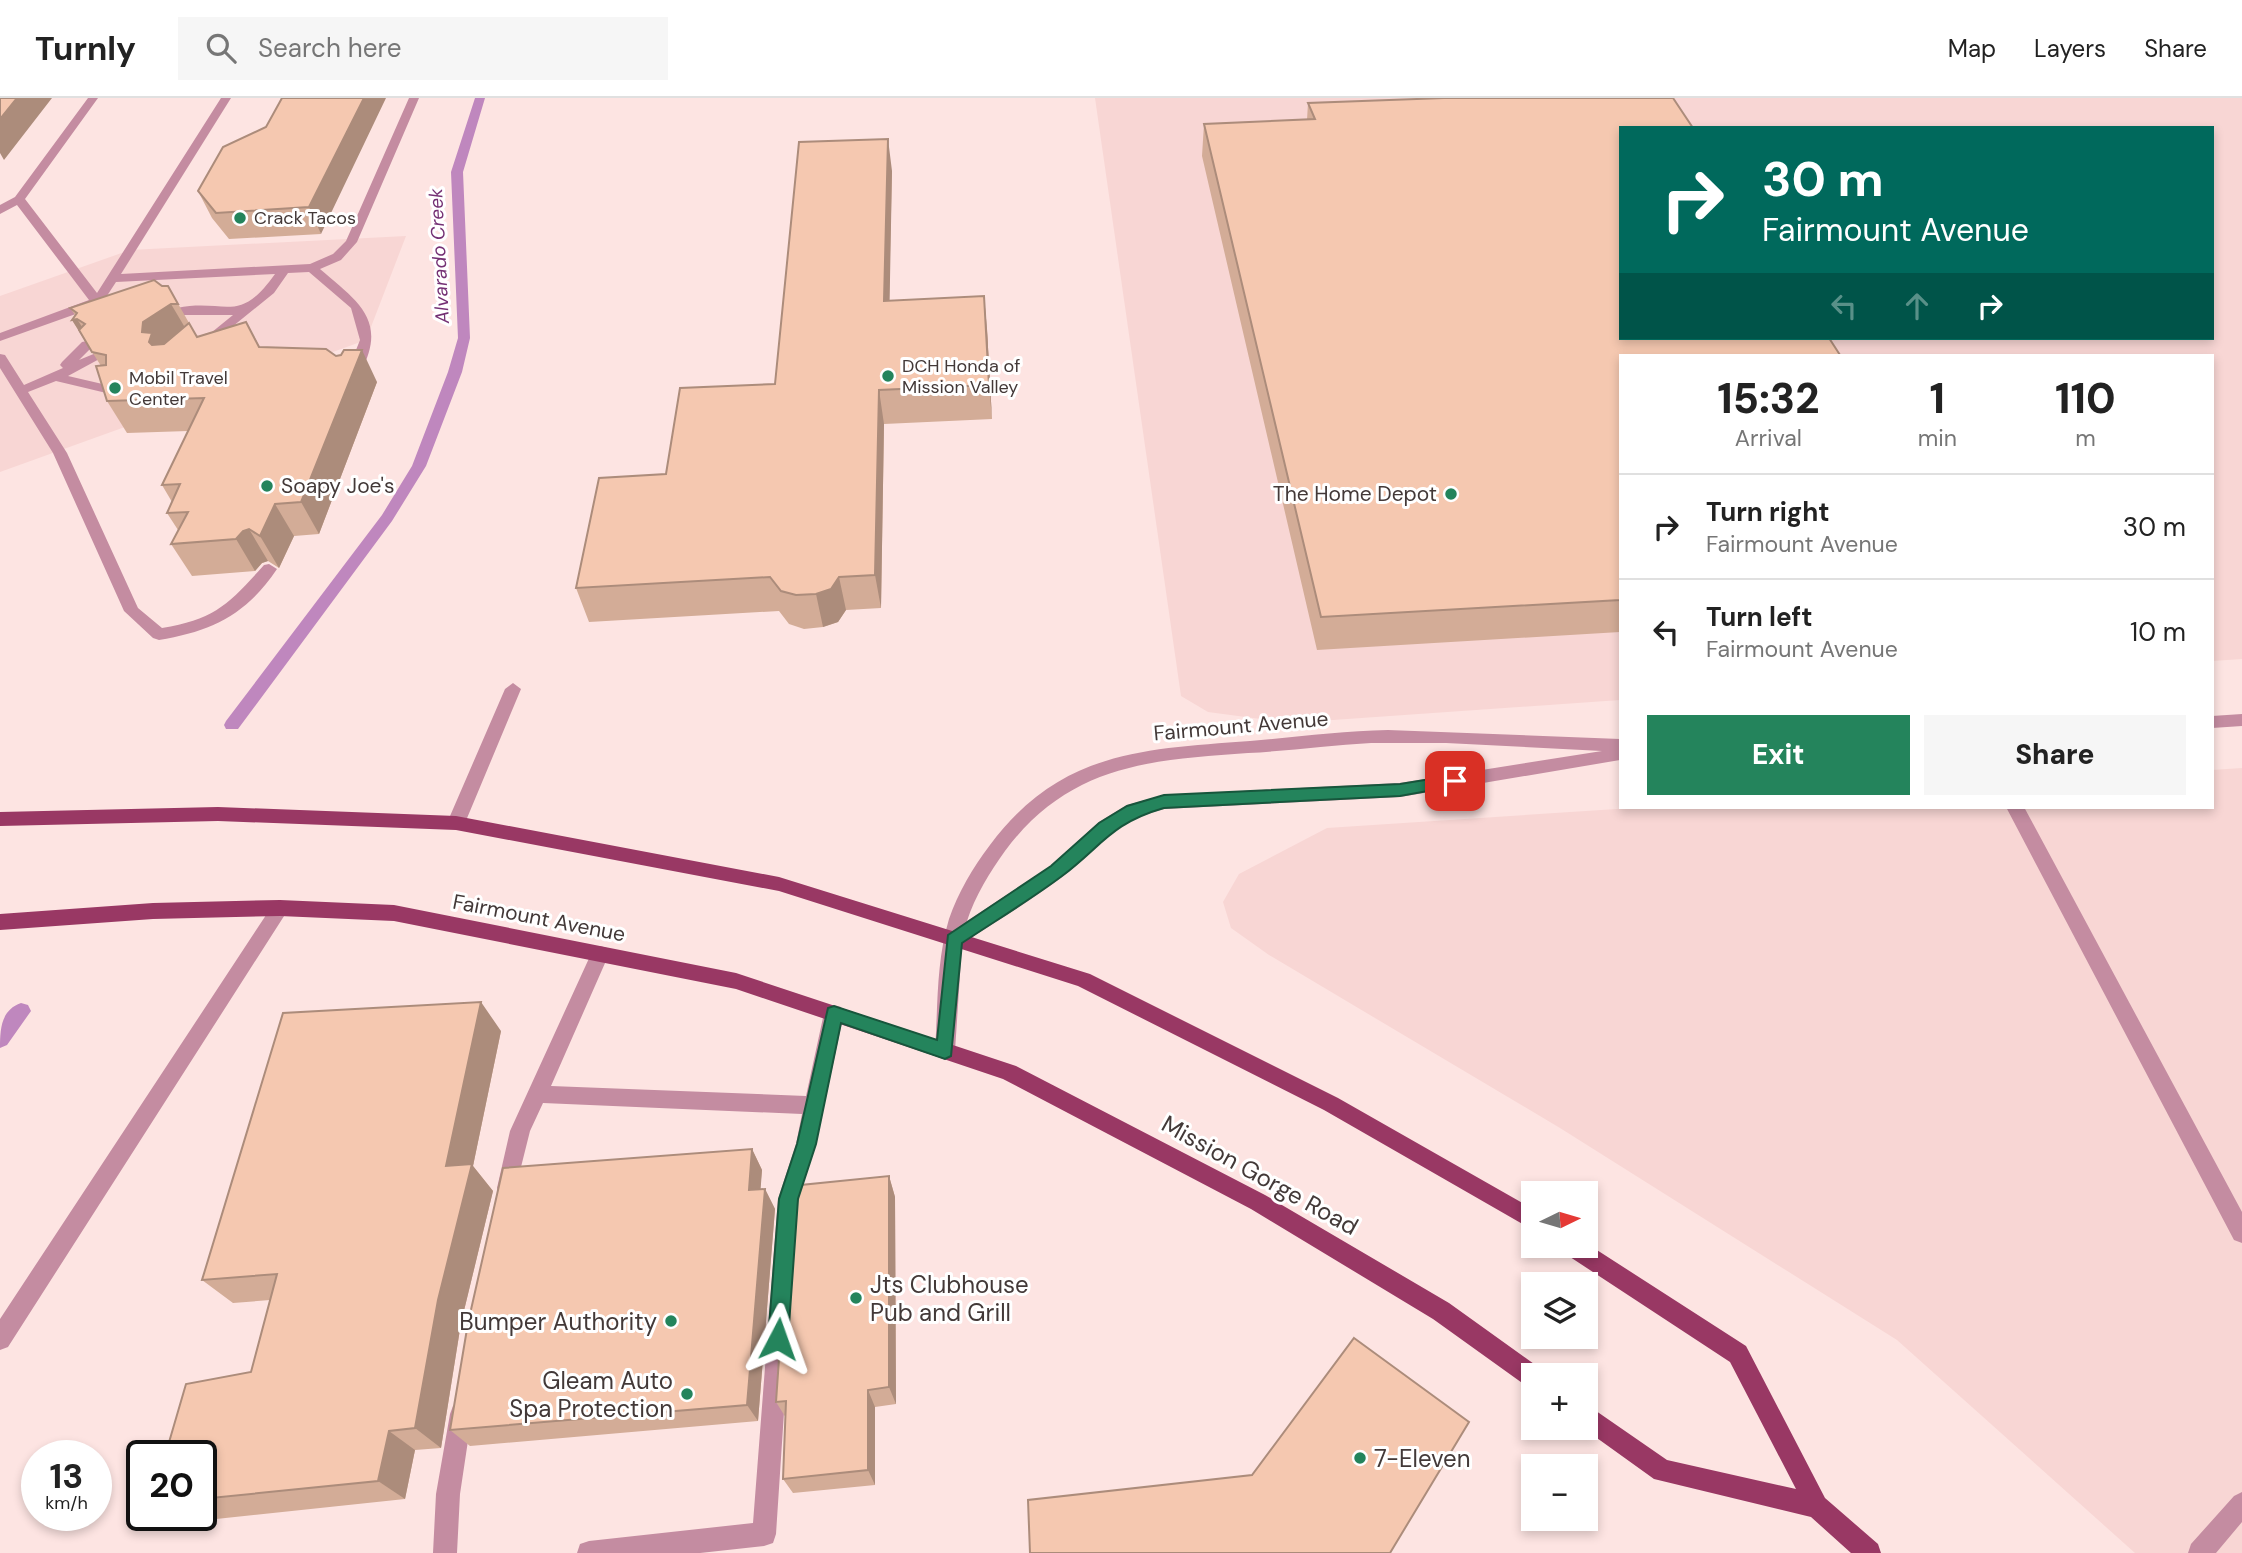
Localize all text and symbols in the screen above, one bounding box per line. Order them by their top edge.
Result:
search box [178,17,668,80]
text: Turnly [35,27,136,70]
icon: search [202,29,240,67]
text: Search here [258,31,401,65]
text: Map [1948,33,1996,64]
text: Layers [2034,33,2106,64]
text: Share [2144,33,2207,64]
text: 30 m [1762,147,1884,211]
icon: right [1647,154,1738,245]
water label: Alvarado Creek [423,187,455,325]
place label: Crack Tacos [254,206,356,230]
text: Fairmount Avenue [1762,209,2029,251]
marker: Crack Tacos [232,210,248,226]
icon: left [1825,287,1863,325]
icon: ahead [1898,287,1936,325]
icon: right [1971,287,2009,325]
place label: DCH Honda of Mission Valley [902,354,1020,399]
place label: Mobil Travel Center [129,366,228,411]
marker: DCH Honda of Mission Valley [880,368,896,384]
text: 15:32 [1717,371,1819,426]
text: 1 [1930,371,1945,426]
text: 110 [2055,371,2116,426]
marker: Mobil Travel Center [107,380,123,396]
text: Arrival [1735,423,1802,453]
text: min [1918,423,1957,453]
text: m [2075,423,2096,453]
place label: Soapy Joe's [281,472,395,500]
marker: Soapy Joe's [259,478,275,494]
place label: The Home Depot [1273,480,1437,508]
marker: The Home Depot [1443,486,1459,502]
text: Turn right [1706,495,1830,529]
icon: right [1647,508,1685,546]
text: 30 m [2123,510,2186,544]
text: Fairmount Avenue [1706,529,1898,559]
text: Turn left [1706,600,1813,634]
icon: left [1647,613,1685,651]
text: 10 m [2130,615,2186,649]
text: Fairmount Avenue [1706,634,1898,664]
street label: Fairmount Avenue [1153,704,1330,748]
button: Exit [1647,715,1910,795]
button: Share [1924,715,2186,795]
pin [1425,751,1485,811]
icon: arrive [1436,762,1474,800]
street label: Fairmount Avenue [450,888,628,948]
street label: Mission Gorge Road [1156,1108,1364,1242]
north arrow [1521,1181,1598,1258]
map controls [1521,1181,1598,1531]
place label: Jts Clubhouse Pub and Grill [870,1269,1029,1328]
button: layers [1521,1272,1598,1349]
marker: Jts Clubhouse Pub and Grill [848,1290,864,1306]
position arrow [741,1302,815,1376]
place label: Bumper Authority [459,1306,657,1337]
marker: Bumper Authority [663,1313,679,1329]
button: + [1521,1363,1598,1440]
place label: Gleam Auto Spa Protection [509,1365,673,1424]
marker: Gleam Auto Spa Protection [679,1386,695,1402]
speed limit sign: 20 [126,1440,217,1531]
place label: 7-Eleven [1374,1443,1471,1474]
marker: 7-Eleven [1352,1450,1368,1466]
text: 13 [50,1453,83,1499]
button: − [1521,1454,1598,1531]
text: km/h [45,1491,88,1515]

